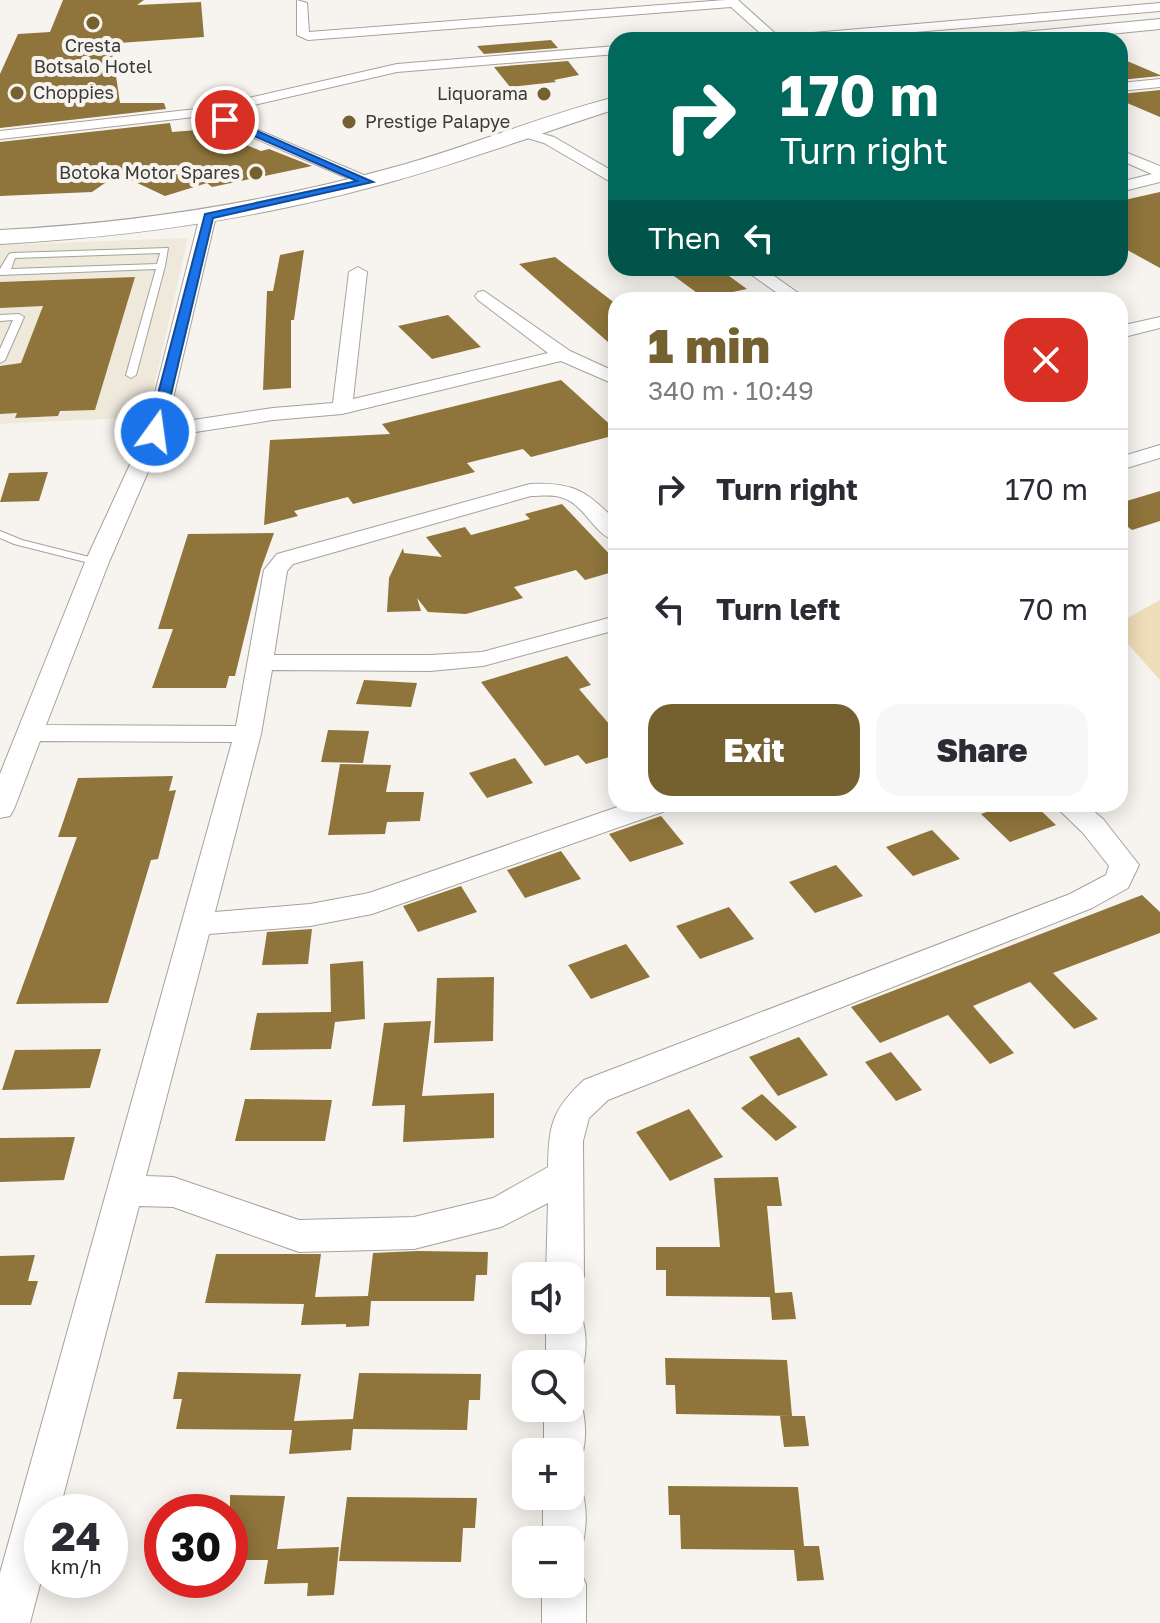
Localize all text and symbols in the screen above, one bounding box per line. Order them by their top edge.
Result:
marker: Cresta Botsalo Hotel [84,14,102,32]
place label: Cresta Botsalo Hotel [34,34,153,77]
text: 170 m [780,61,939,128]
icon: right [648,64,752,168]
place label: Choppies [33,81,114,103]
place label: Liquorama [437,82,528,104]
marker: Choppies [8,84,26,102]
marker: Liquorama [535,85,553,103]
pin [191,86,259,154]
icon: arrive [203,98,247,142]
place label: Prestige Palapye [365,110,510,132]
marker: Prestige Palapye [340,113,358,131]
text: Turn right [780,129,948,172]
place label: Botoka Motor Spares [59,161,240,183]
marker: Botoka Motor Spares [247,164,265,182]
icon: left [737,216,781,260]
text: Then [648,220,721,256]
text: 1 min [648,316,770,374]
button: close [1004,318,1088,402]
text: 340 m · 10:49 [648,375,814,406]
position arrow [113,390,197,474]
icon: right [648,467,692,511]
text: Turn right [716,471,858,507]
text: 170 m [1005,471,1088,507]
icon: left [648,587,692,631]
text: Turn left [716,591,841,627]
text: 70 m [1019,591,1088,627]
button: Exit [648,704,860,796]
button: Share [876,704,1088,796]
map controls [512,1262,584,1598]
button: sound [512,1262,584,1334]
button: search [512,1350,584,1422]
button: + [512,1438,584,1510]
speed limit sign: 30 [144,1494,248,1598]
text: 24 [51,1512,101,1560]
button: − [512,1526,584,1598]
text: km/h [51,1554,101,1578]

